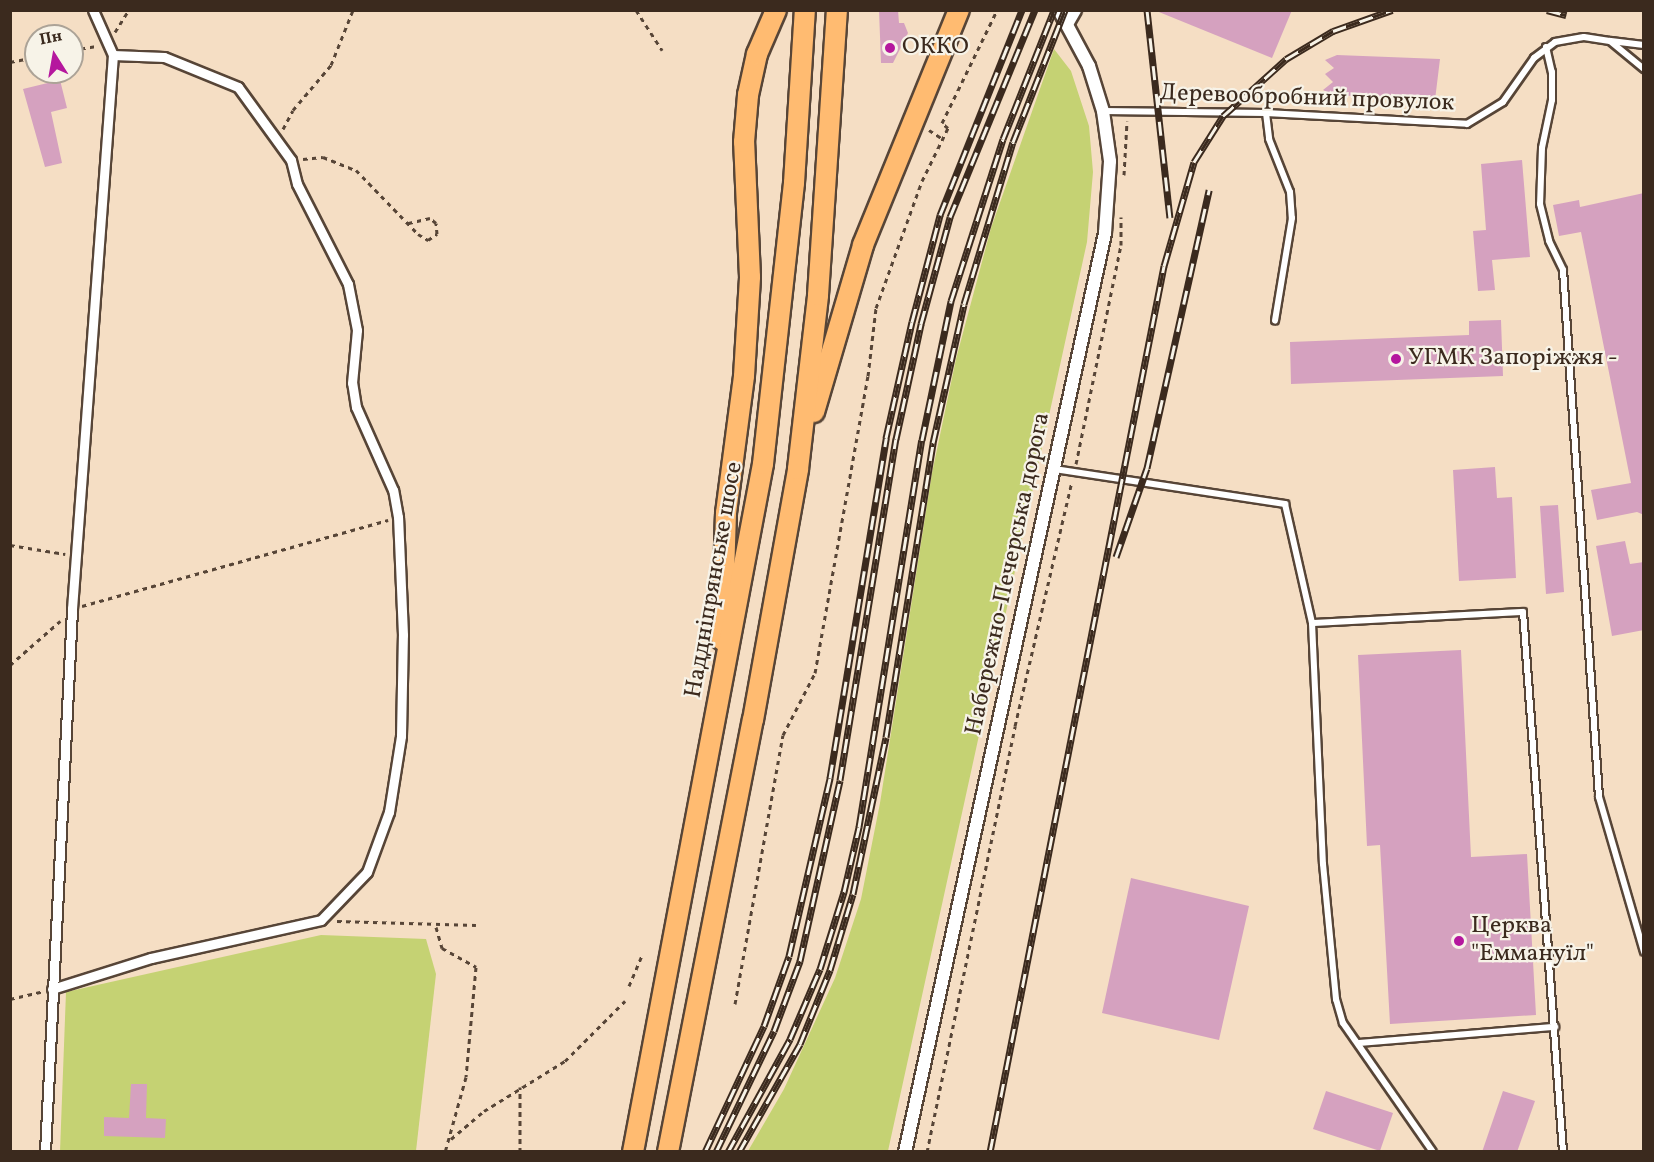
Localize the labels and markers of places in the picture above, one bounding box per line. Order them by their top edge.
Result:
place label: ОККО [902,34,969,62]
marker: ОККО [883,41,897,55]
place label: УГМК Запоріжжя - [1408,345,1618,373]
marker: УГМК Запоріжжя - [1389,352,1403,366]
place label: Церква "Еммануїл" [1471,913,1594,969]
marker: Церква "Еммануїл" [1452,934,1466,948]

